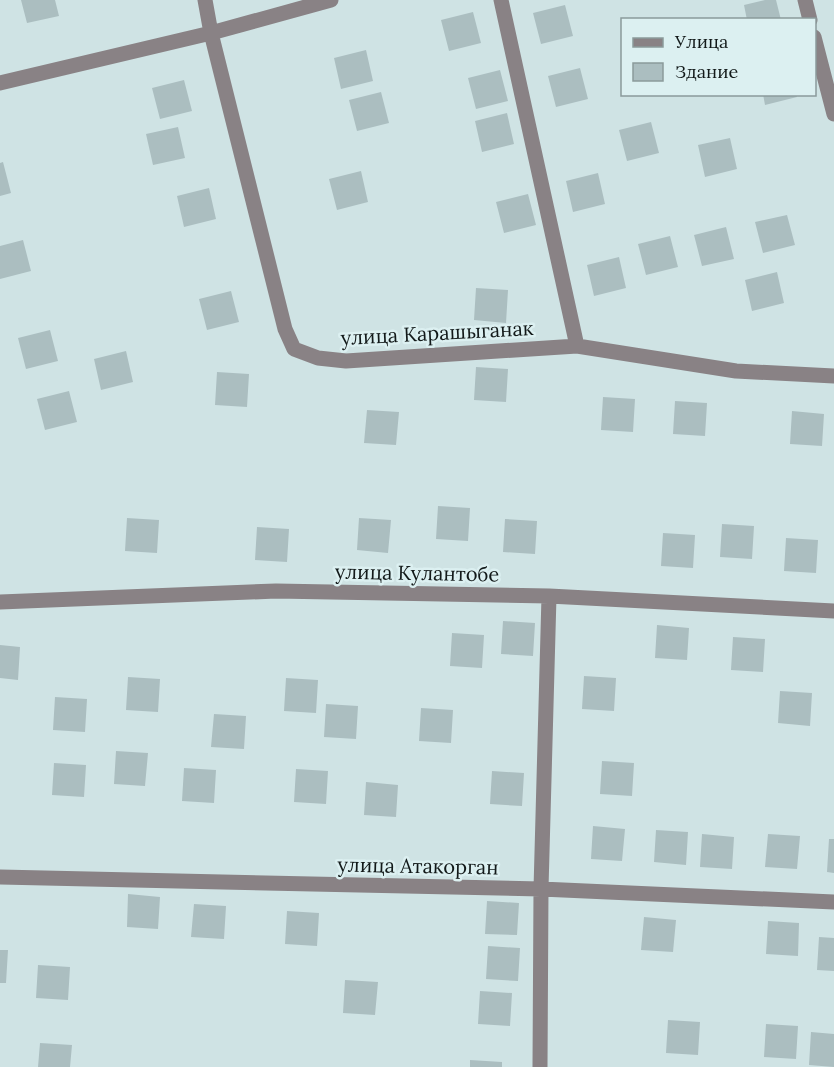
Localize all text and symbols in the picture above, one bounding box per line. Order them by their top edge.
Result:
legend [621,18,816,96]
text: Улица [674,30,728,53]
text: Здание [675,60,738,83]
street label: улица Карашыганак [340,315,534,350]
street label: улица Кулантобе [335,559,500,586]
street label: улица Атакорган [337,852,499,879]

